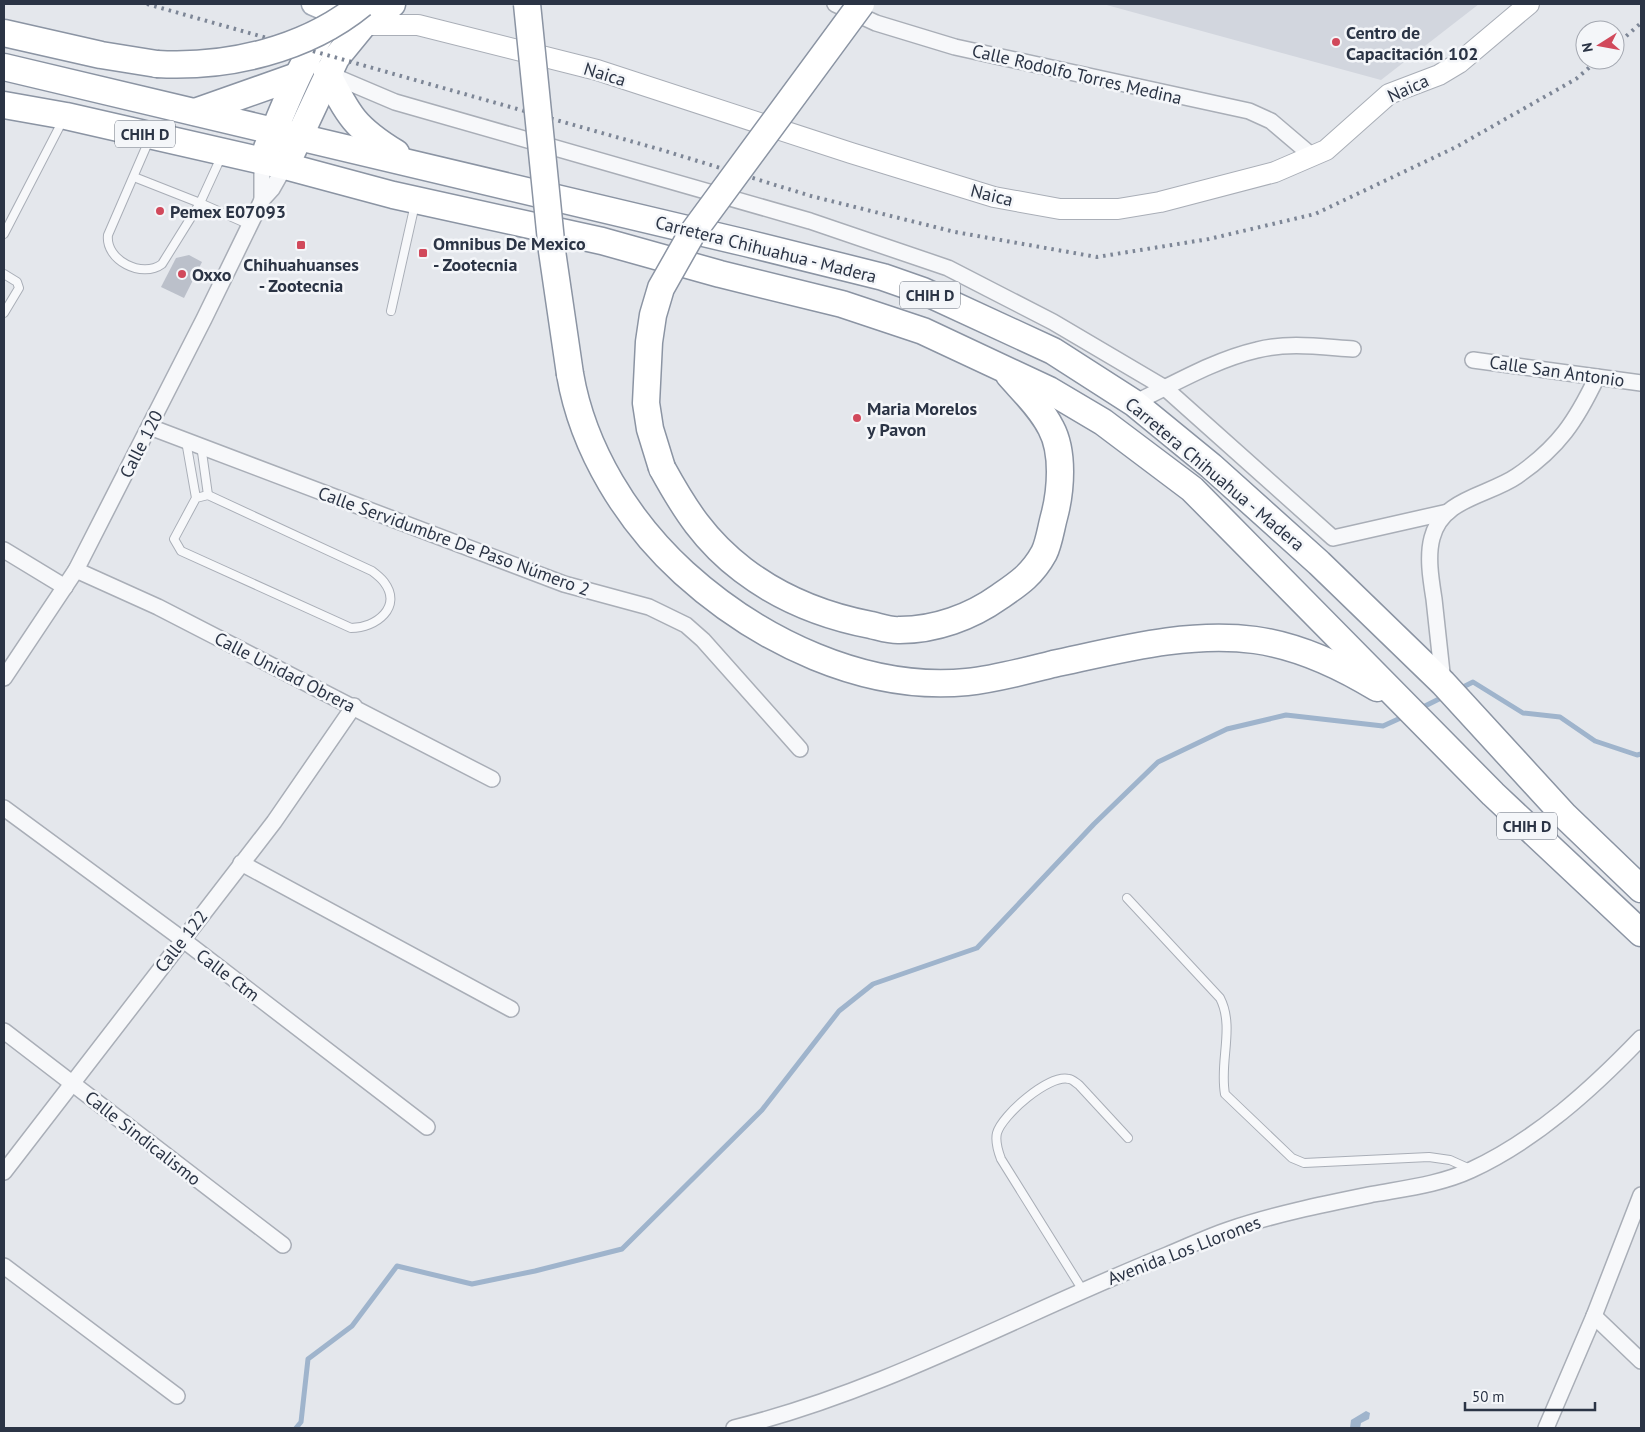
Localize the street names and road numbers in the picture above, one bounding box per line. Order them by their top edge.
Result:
street label: Calle Rodolfo Torres Medina [970,39,1184,109]
street label: Naica [581,57,629,91]
street label: Naica [1384,69,1432,107]
road number: CHIH D [115,120,175,148]
street label: Naica [968,179,1016,211]
street label: Carretera Chihuahua - Madera [653,210,879,288]
road number: CHIH D [900,282,960,308]
street label: Calle San Antonio [1488,350,1626,392]
street label: Carretera Chihuahua - Madera [1121,392,1309,556]
street label: Calle 120 [114,406,168,482]
street label: Calle Servidumbre De Paso Número 2 [315,481,593,601]
street label: Calle Unidad Obrera [211,627,359,717]
road number: CHIH D [1497,812,1557,839]
street label: Calle 122 [150,905,212,977]
street label: Calle Ctm [192,944,264,1006]
street label: Calle Sindicalismo [80,1086,206,1190]
street label: Avenida Los Llorones [1104,1210,1264,1290]

